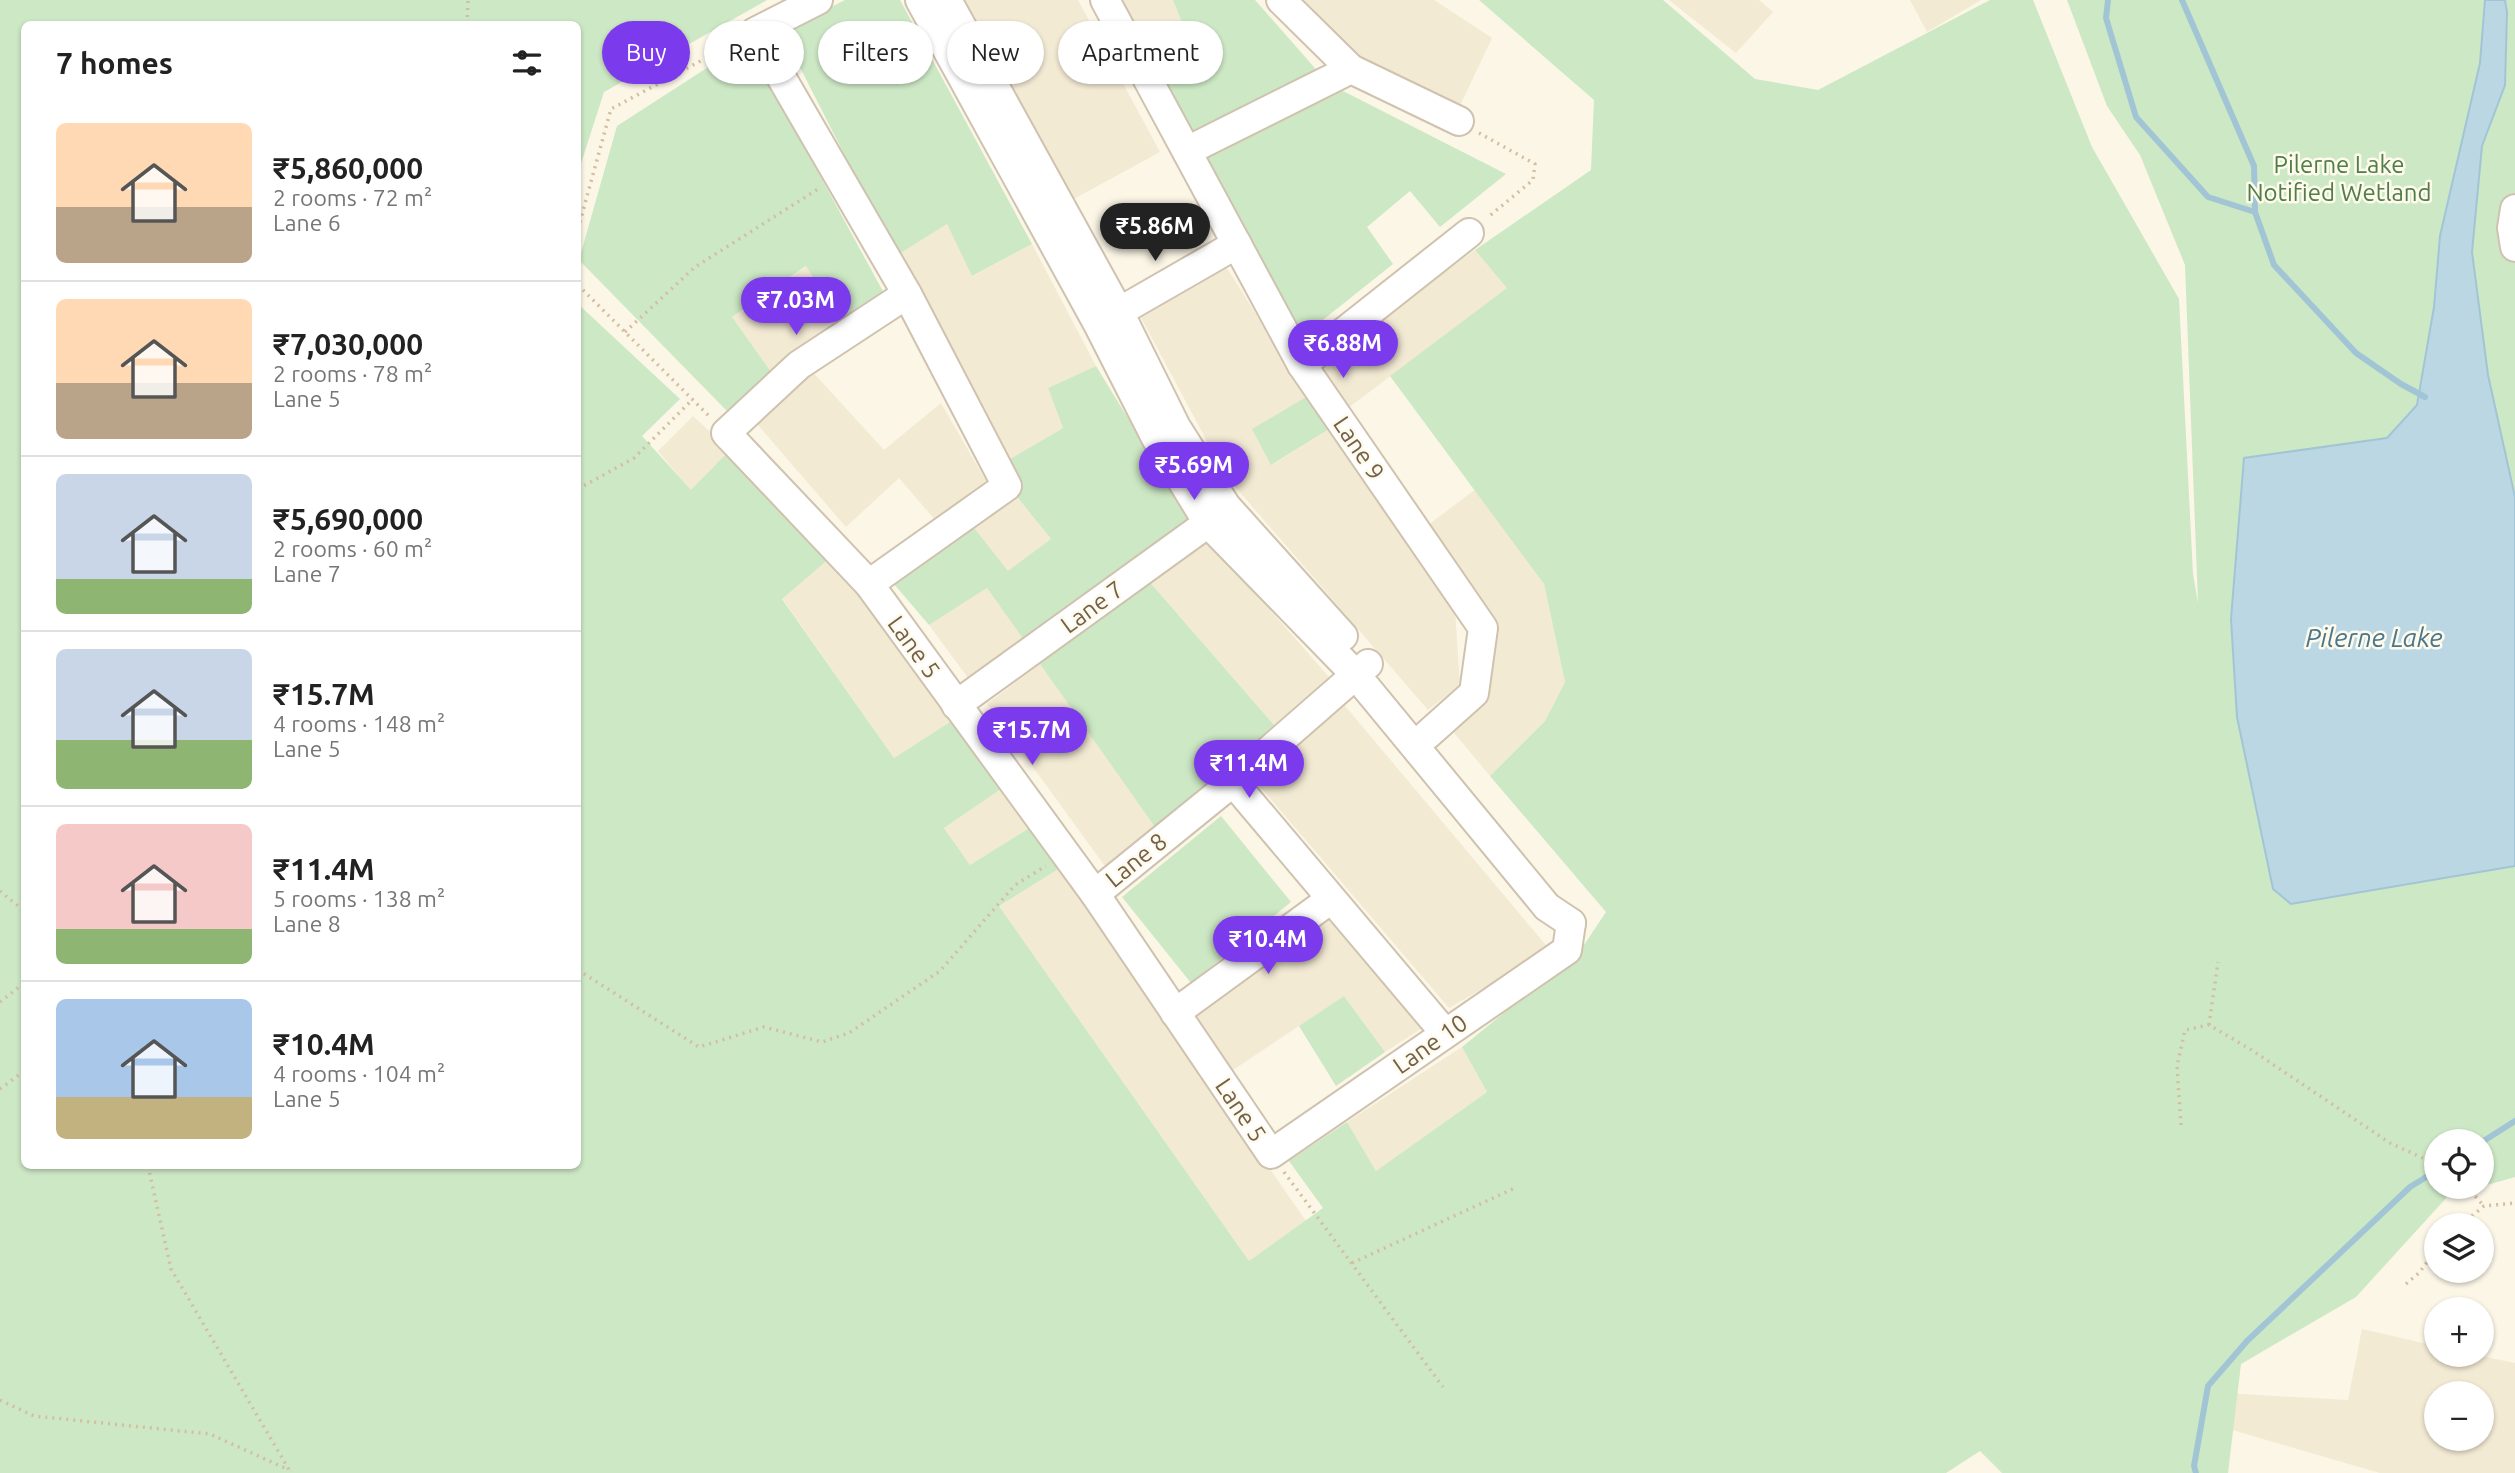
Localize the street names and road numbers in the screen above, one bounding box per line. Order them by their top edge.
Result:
street label: Lane 9 [1328,411,1390,485]
street label: Lane 7 [1056,575,1128,639]
street label: Lane 5 [882,611,946,683]
street label: Lane 8 [1100,827,1172,893]
street label: Lane 10 [1388,1009,1472,1079]
street label: Lane 5 [1210,1073,1272,1147]

